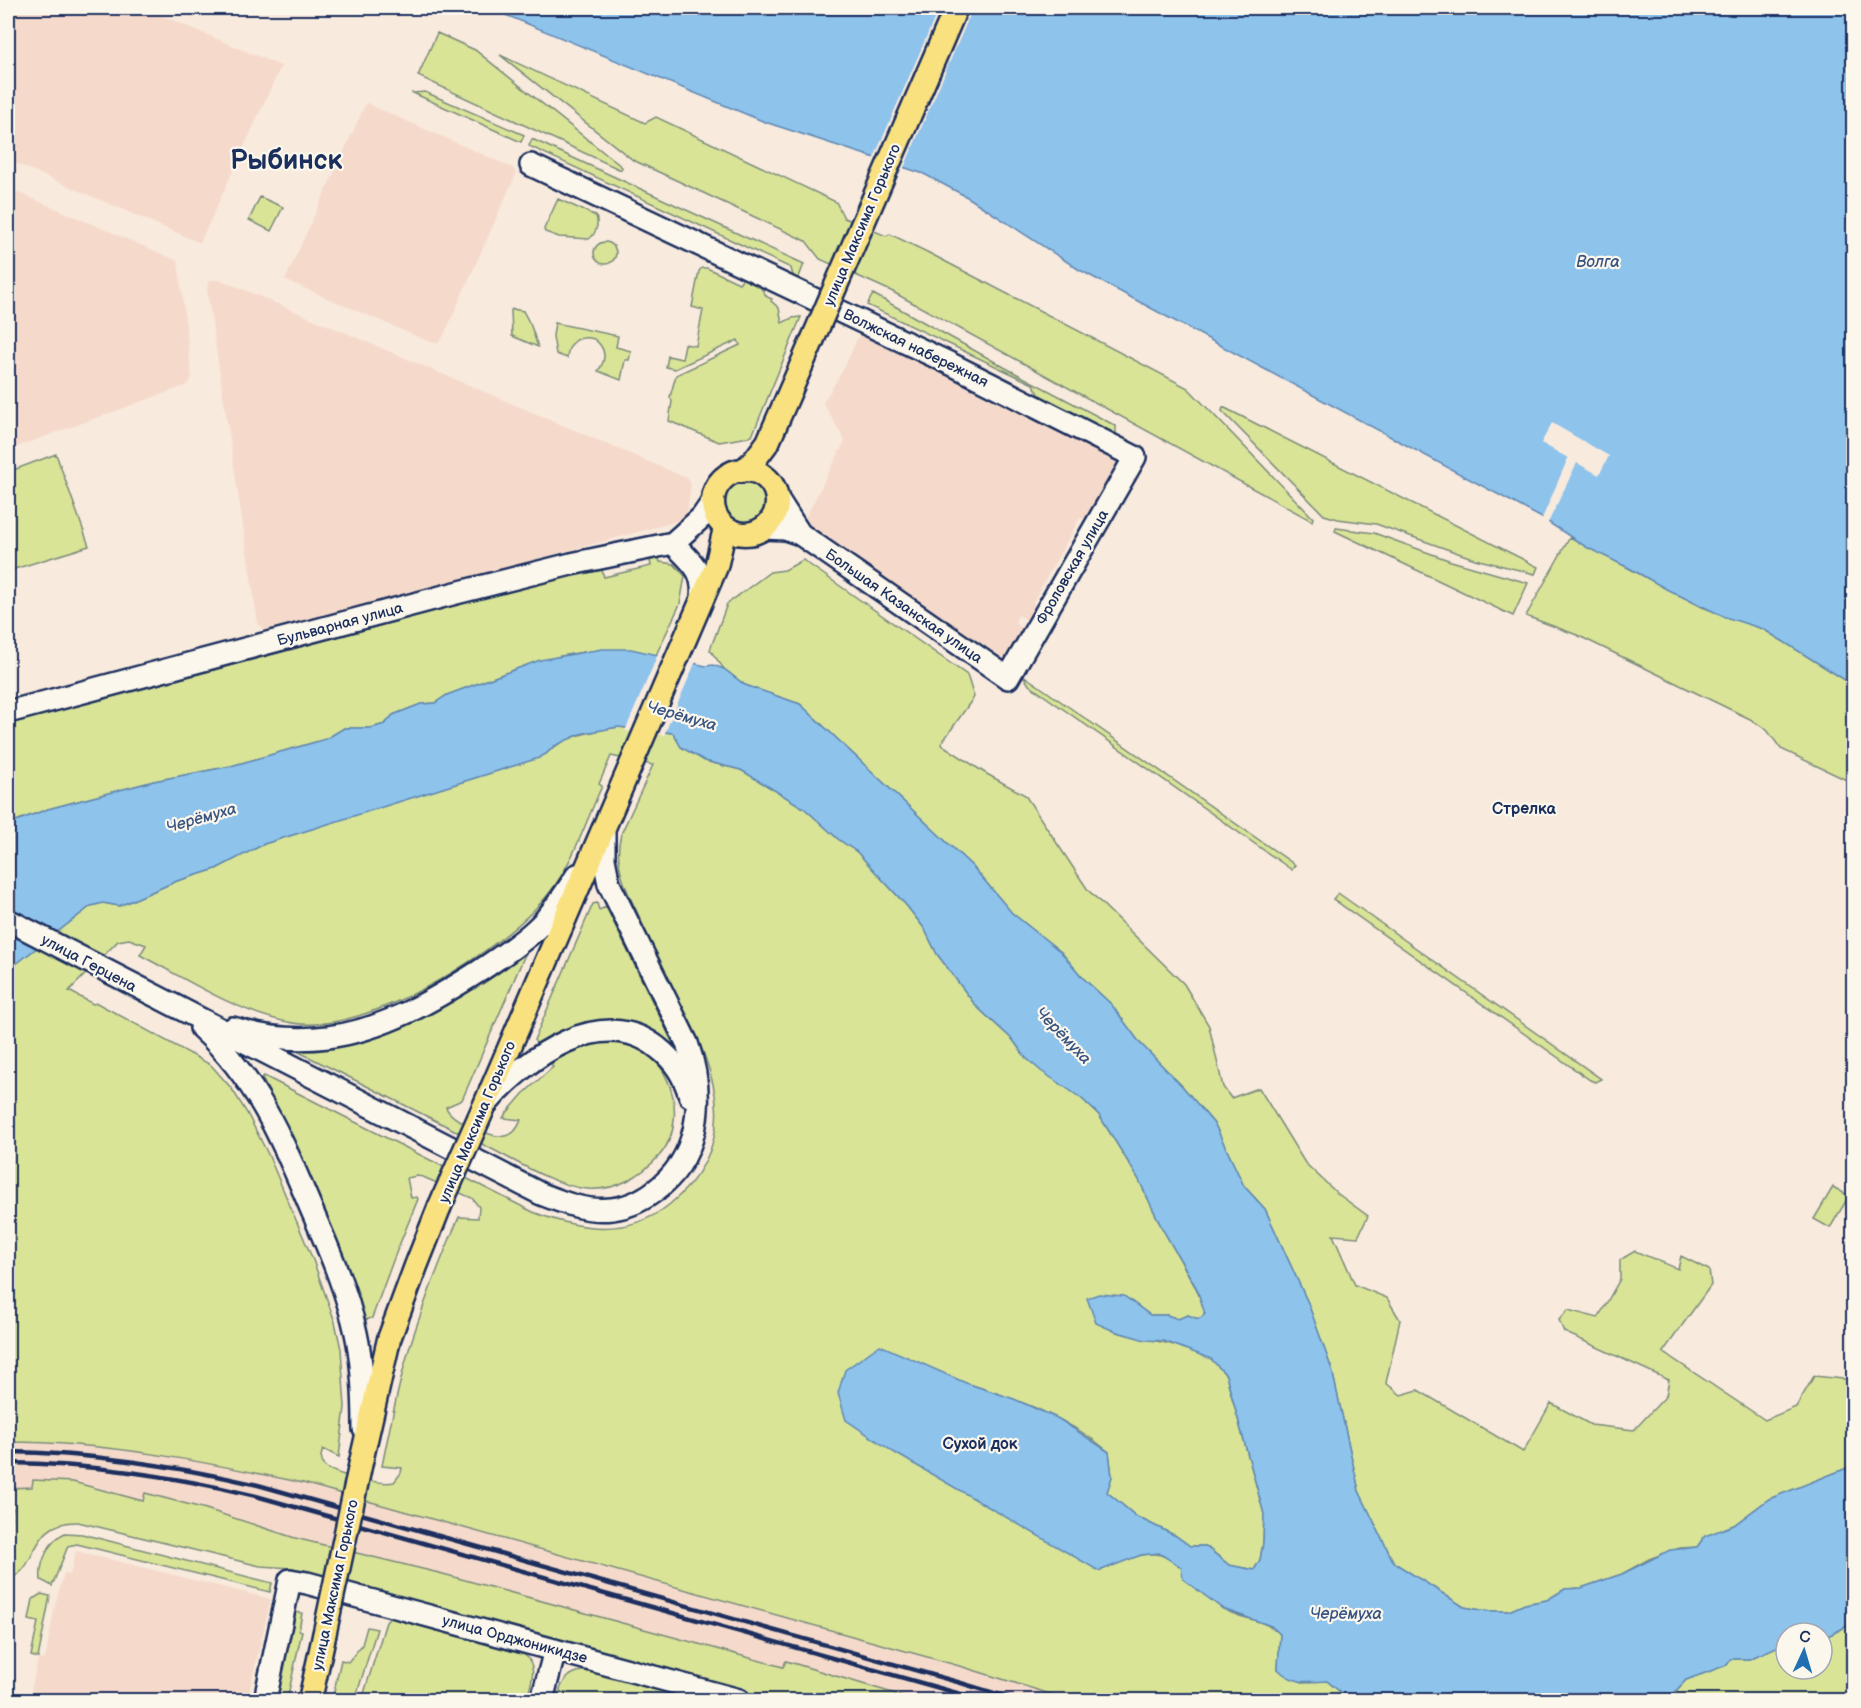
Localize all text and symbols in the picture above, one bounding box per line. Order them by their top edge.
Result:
street label: улица Максима Горького [820,141,905,309]
district label: Рыбинск [230,145,342,177]
water label: Волга [1576,253,1620,272]
street label: Волжская набережная [840,305,991,392]
street label: Фроловская улица [1032,506,1113,628]
street label: Большая Казанская улица [821,545,986,668]
street label: Бульварная улица [275,598,405,650]
water label: Черёмуха [644,697,719,736]
water label: Черёмуха [164,799,239,838]
district label: Стрелка [1492,800,1557,819]
street label: улица Герцена [38,930,140,997]
water label: Черёмуха [1031,1004,1095,1069]
street label: улица Максима Горького [435,1038,520,1206]
district label: Сухой док [943,1435,1018,1454]
street label: улица Максима Горького [308,1498,363,1672]
water label: Черёмуха [1310,1605,1382,1624]
street label: улица Орджоникидзе [440,1611,589,1668]
north arrow [1774,1621,1834,1681]
text: С [1799,1628,1811,1647]

